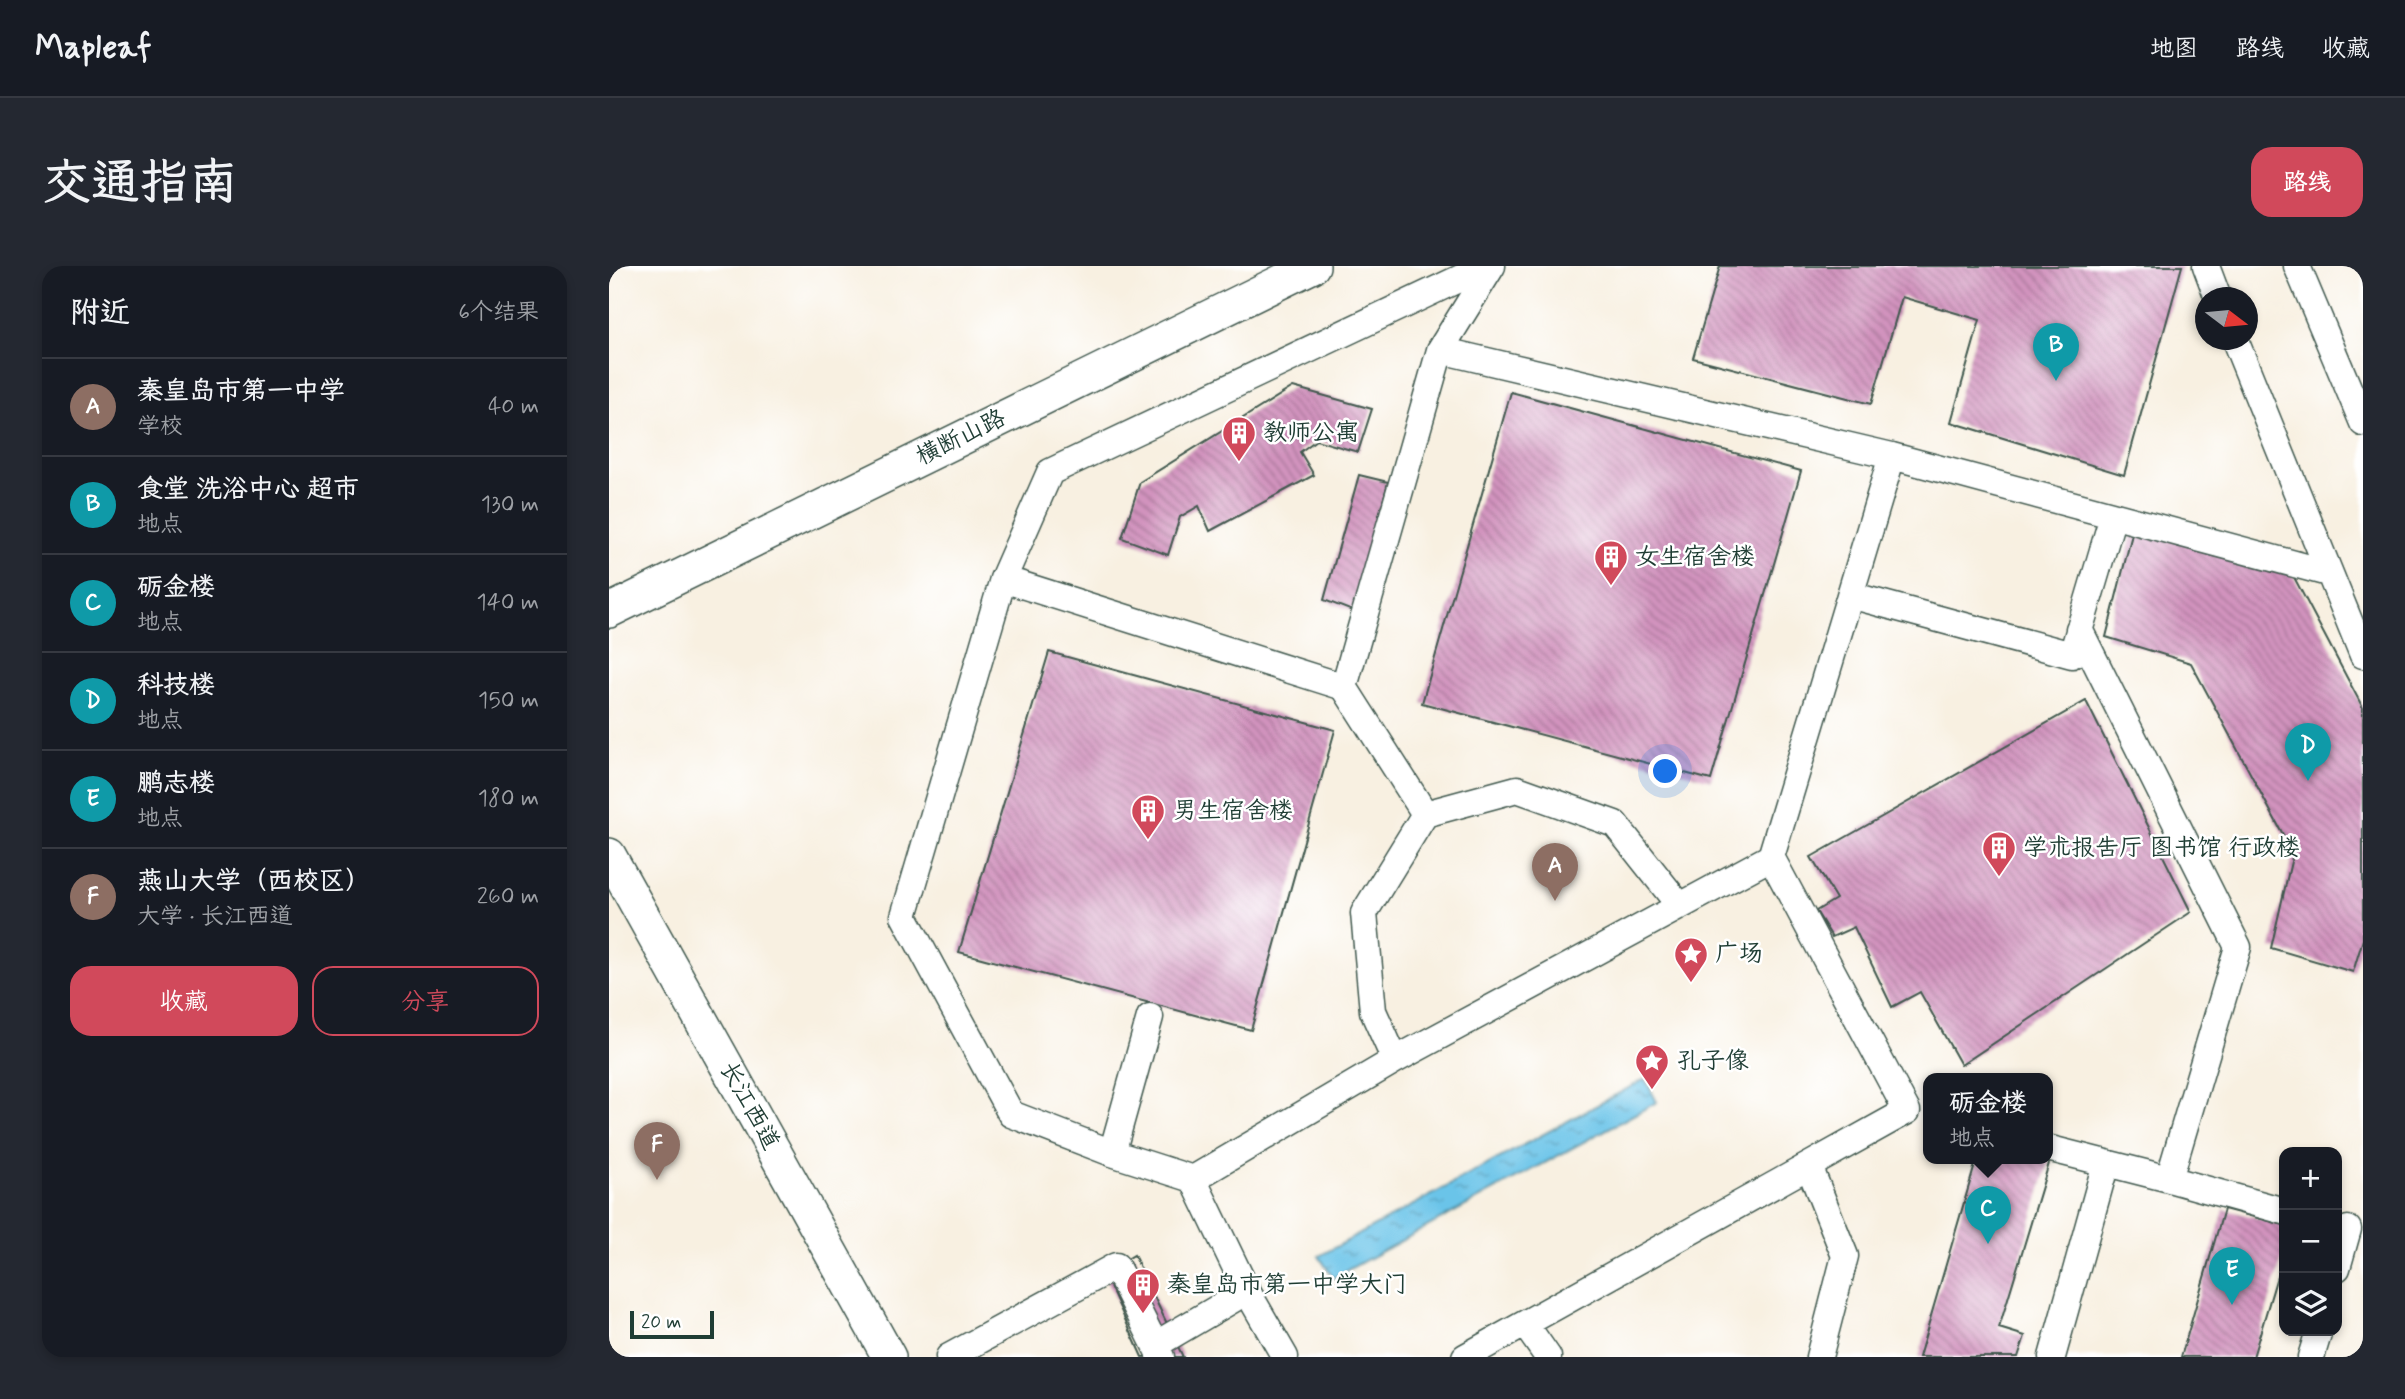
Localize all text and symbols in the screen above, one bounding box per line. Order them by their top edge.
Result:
text: Mapleaf [35,26,151,70]
text: 地图 [2150,34,2198,65]
text: 路线 [2236,34,2284,65]
text: 收藏 [2322,34,2370,65]
button: 路线 [2251,147,2363,217]
text: 交通指南 [42,152,238,217]
north arrow [2195,287,2258,350]
text: 附近 [70,294,130,333]
text: 6个结果 [458,298,539,328]
pin: B [2033,323,2079,381]
text: 秦皇岛市第一中学 [137,375,345,409]
text: A [85,392,101,422]
text: 40 m [488,392,539,422]
street label: 横断山路 [911,403,1011,473]
text: 学校 [137,412,183,442]
building icon: 教师公寓 [1220,414,1258,463]
place label: 教师公寓 [1263,418,1359,449]
text: 食堂 洗浴中心 超市 [137,473,359,507]
text: B [86,490,100,520]
text: 130 m [481,490,539,520]
text: 地点 [137,510,183,540]
building icon: 女生宿舍楼 [1592,538,1630,587]
place label: 女生宿舍楼 [1635,542,1755,573]
text: 砺金楼 [137,571,215,605]
text: C [85,588,101,618]
text: 140 m [476,588,539,618]
text: 地点 [137,608,183,638]
text: 科技楼 [137,669,215,703]
text: D [85,686,101,716]
text: 150 m [478,686,539,716]
text: 地点 [137,706,183,736]
pin: D [2285,723,2331,781]
your location [1648,754,1682,788]
text: 鹏志楼 [137,767,215,801]
text: E [86,784,100,814]
text: 180 m [478,784,539,814]
building icon: 男生宿舍楼 [1129,792,1167,841]
place label: 男生宿舍楼 [1173,796,1293,827]
text: 地点 [137,804,183,834]
building icon: 学术报告厅 图书馆 行政楼 [1980,829,2018,878]
place label: 学术报告厅 图书馆 行政楼 [2023,833,2300,864]
pin: A [1532,843,1578,901]
text: 燕山大学（西校区） [137,865,371,899]
text: F [87,882,99,912]
text: 260 m [477,882,539,912]
text: 大学 · 长江西道 [137,902,293,932]
place icon: 广场 [1672,935,1710,984]
place label: 广场 [1715,939,1763,970]
button: 收藏 [70,966,298,1036]
button: 分享 [312,966,539,1036]
place icon: 孔子像 [1633,1042,1671,1091]
place label: 孔子像 [1677,1046,1749,1077]
street label: 长江西道 [712,1057,786,1155]
popup [1923,1073,2053,1164]
text: 砺金楼 [1949,1087,2027,1121]
pin: F [634,1122,680,1180]
text: 地点 [1949,1124,1995,1154]
map controls [2279,1147,2342,1336]
button: + [2279,1147,2342,1210]
pin: C [1965,1186,2011,1244]
button: − [2279,1210,2342,1273]
pin: E [2209,1247,2255,1305]
building icon: 秦皇岛市第一中学大门 [1124,1266,1162,1315]
place label: 秦皇岛市第一中学大门 [1167,1270,1407,1301]
button: layers [2279,1273,2342,1336]
scale bar [630,1308,714,1340]
text: 20 m [641,1310,681,1335]

